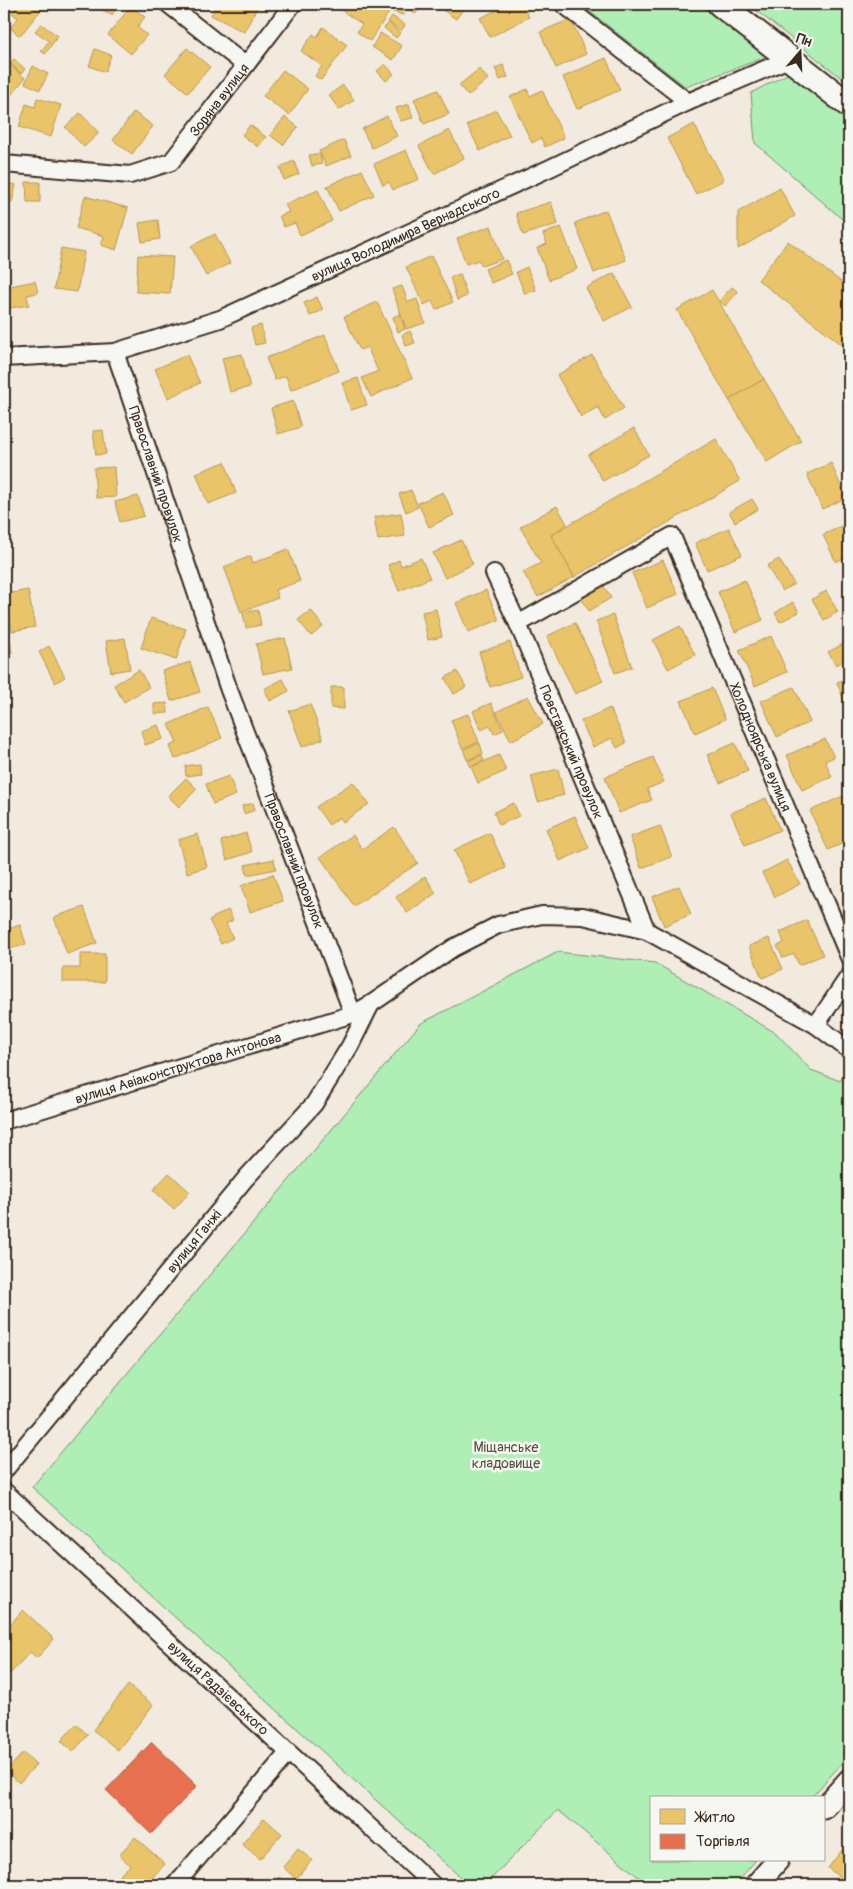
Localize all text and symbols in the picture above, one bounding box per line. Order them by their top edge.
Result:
north arrow [776,28,826,78]
text: Пн [794,30,814,51]
street label: Зоряна вулиця [185,60,252,140]
street label: вулиця Володимира Вернадського [308,184,503,285]
street label: Православний провулок [125,404,187,545]
street label: Холодноярська вулиця [726,680,795,814]
street label: Повстанський провулок [536,682,607,821]
street label: Православний провулок [261,791,328,931]
street label: вулиця Авіаконструктора Антонова [73,1028,283,1107]
street label: вулиця Ганжі [163,1206,225,1276]
park label: Міщанське кладовище [472,1439,540,1472]
street label: вулиця Радзієвського [164,1637,273,1739]
legend [650,1796,826,1862]
text: Житло [694,1808,735,1827]
text: Торгівля [696,1832,750,1851]

